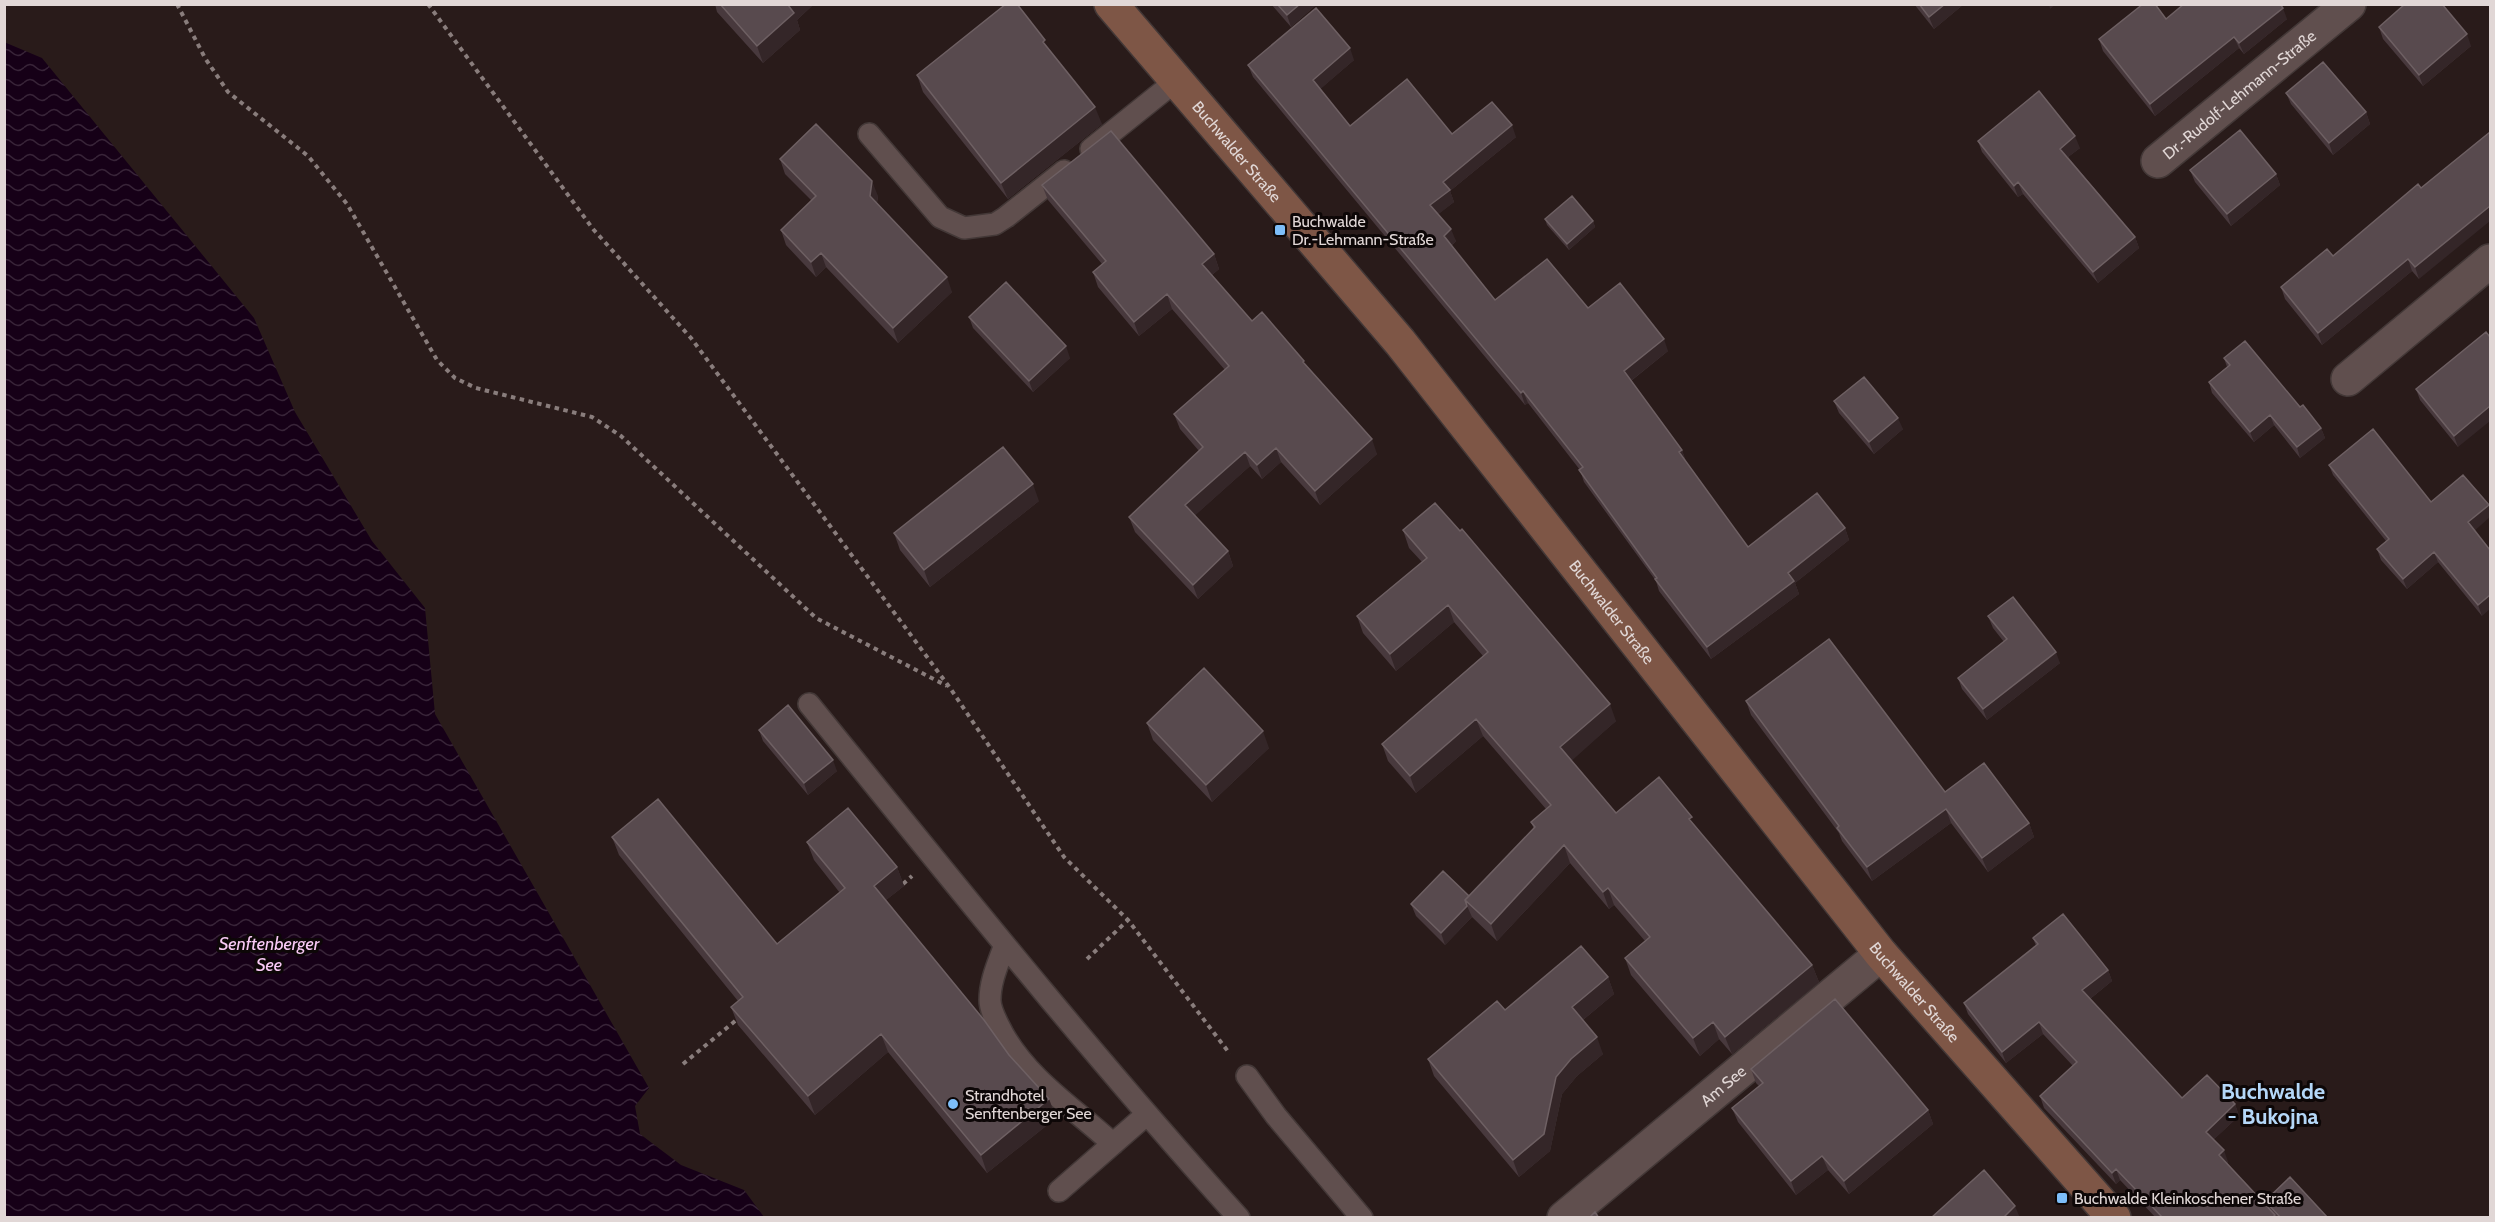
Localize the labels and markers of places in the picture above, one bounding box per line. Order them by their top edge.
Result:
place label: Buchwalde Dr.-Lehmann-Straße [1292,212,1434,249]
marker: Buchwalde Dr.-Lehmann-Straße [1273,223,1287,237]
place label: Strandhotel Senftenberger See [965,1086,1092,1123]
marker: Strandhotel Senftenberger See [946,1097,960,1111]
place label: Buchwalde Kleinkoschener Straße [2074,1189,2301,1208]
marker: Buchwalde Kleinkoschener Straße [2055,1191,2069,1205]

